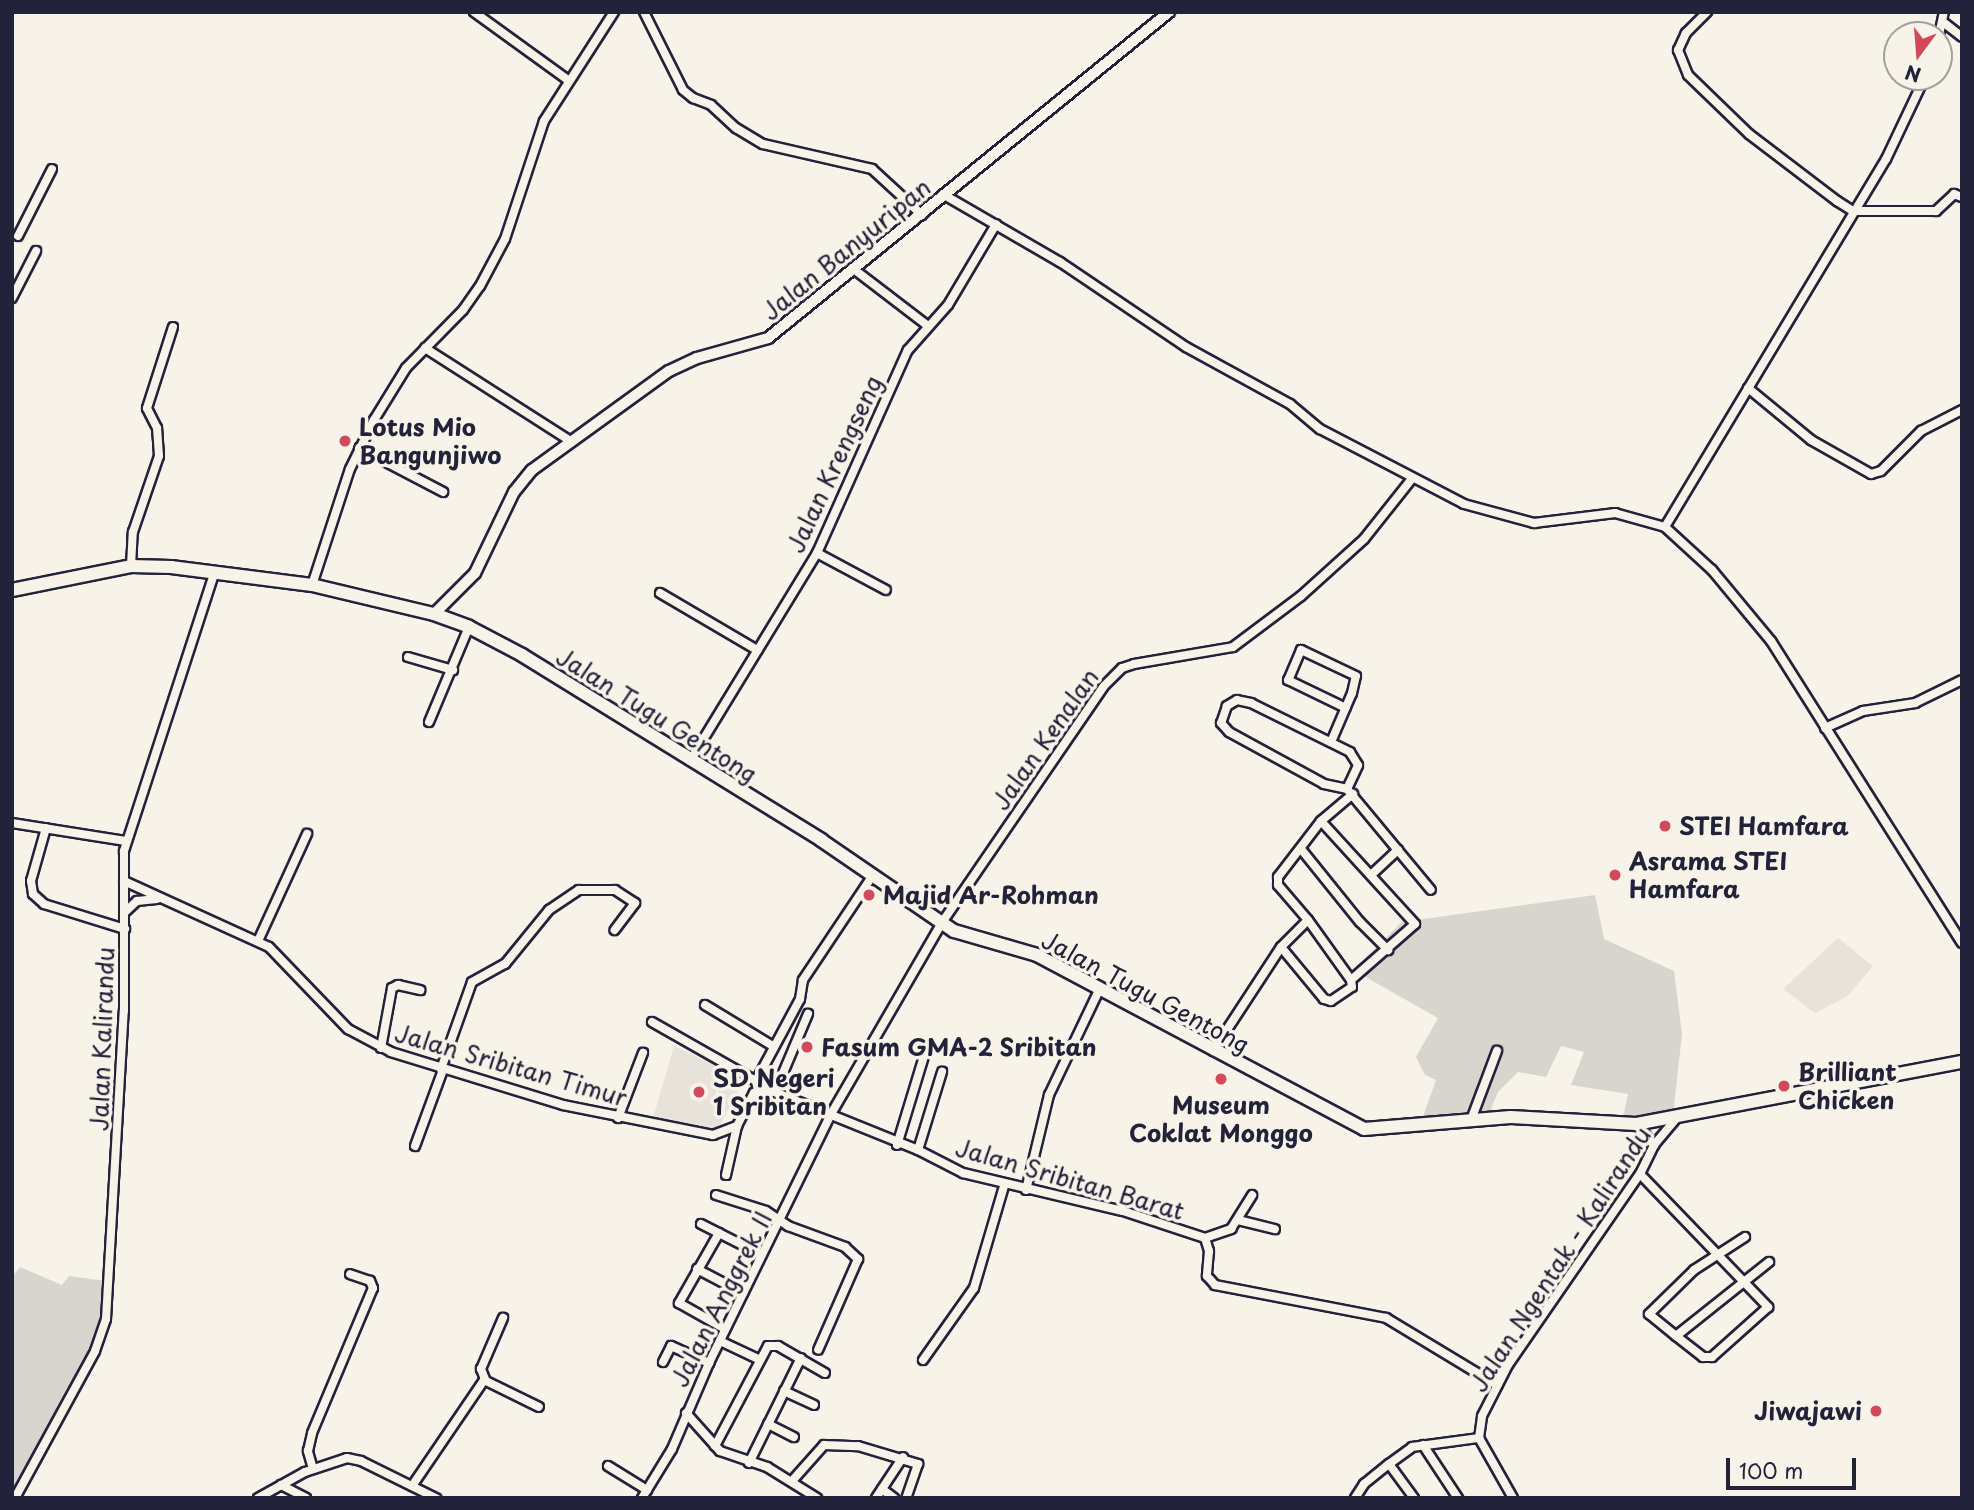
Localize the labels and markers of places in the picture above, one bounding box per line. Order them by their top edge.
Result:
place label: Lotus Mio Bangunjiwo [359,413,502,469]
marker: Lotus Mio Bangunjiwo [337,433,353,449]
place label: STEI Hamfara [1679,812,1852,840]
marker: STEI Hamfara [1657,818,1673,834]
place label: Asrama STEI Hamfara [1629,847,1788,903]
marker: Asrama STEI Hamfara [1607,867,1623,883]
place label: Majid Ar-Rohman [883,881,1099,909]
marker: Majid Ar-Rohman [861,887,877,903]
place label: Fasum GMA-2 Sribitan [821,1033,1099,1061]
marker: Fasum GMA-2 Sribitan [799,1039,815,1055]
place label: Brilliant Chicken [1798,1058,1897,1114]
place label: SD Negeri 1 Sribitan [713,1064,834,1120]
marker: Museum Coklat Monggo [1213,1071,1229,1087]
marker: Brilliant Chicken [1776,1078,1792,1094]
marker: SD Negeri 1 Sribitan [691,1084,707,1100]
place label: Museum Coklat Monggo [1129,1091,1313,1147]
place label: Jiwajawi [1754,1397,1862,1425]
marker: Jiwajawi [1868,1403,1884,1419]

